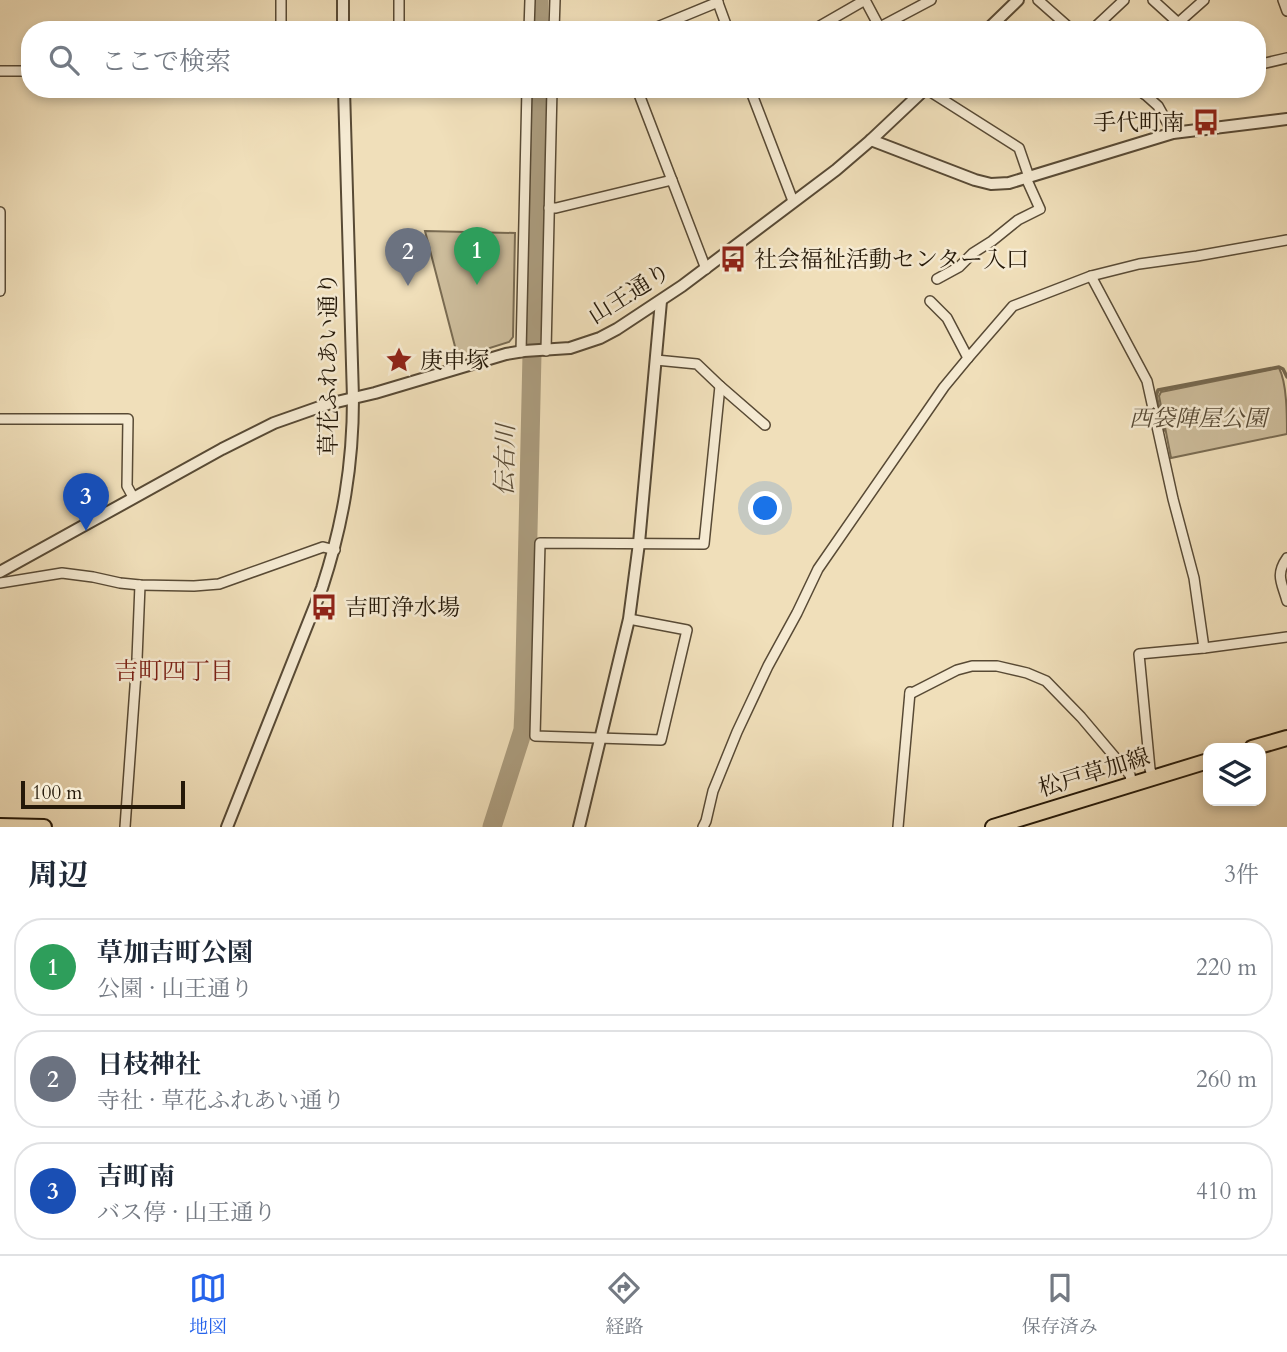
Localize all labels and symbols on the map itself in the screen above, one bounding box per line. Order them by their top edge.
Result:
place label: 手代町南 [1093,107,1185,138]
bus stop icon: 手代町南 [1191,107,1221,137]
pin: 1 [454,227,500,285]
pin: 2 [385,228,431,286]
bus stop icon: 社会福祉活動センター入口 [718,244,748,274]
place label: 社会福祉活動センター入口 [754,244,1029,275]
street label: 山王通り [582,256,676,331]
street label: 草花ふれあい通り [313,272,344,456]
place icon: 庚申塚 [384,345,414,375]
place label: 庚申塚 [420,345,489,376]
park label: 西袋陣屋公園 [1129,403,1271,434]
water label: 伝右川 [488,421,523,496]
pin: 3 [63,473,109,531]
your location [748,491,782,525]
bus stop icon: 吉町浄水場 [309,592,339,622]
place label: 吉町浄水場 [345,592,460,623]
district label: 吉町四丁目 [114,655,234,688]
street label: 松戸草加線 [1035,741,1154,804]
scale bar [21,778,186,810]

